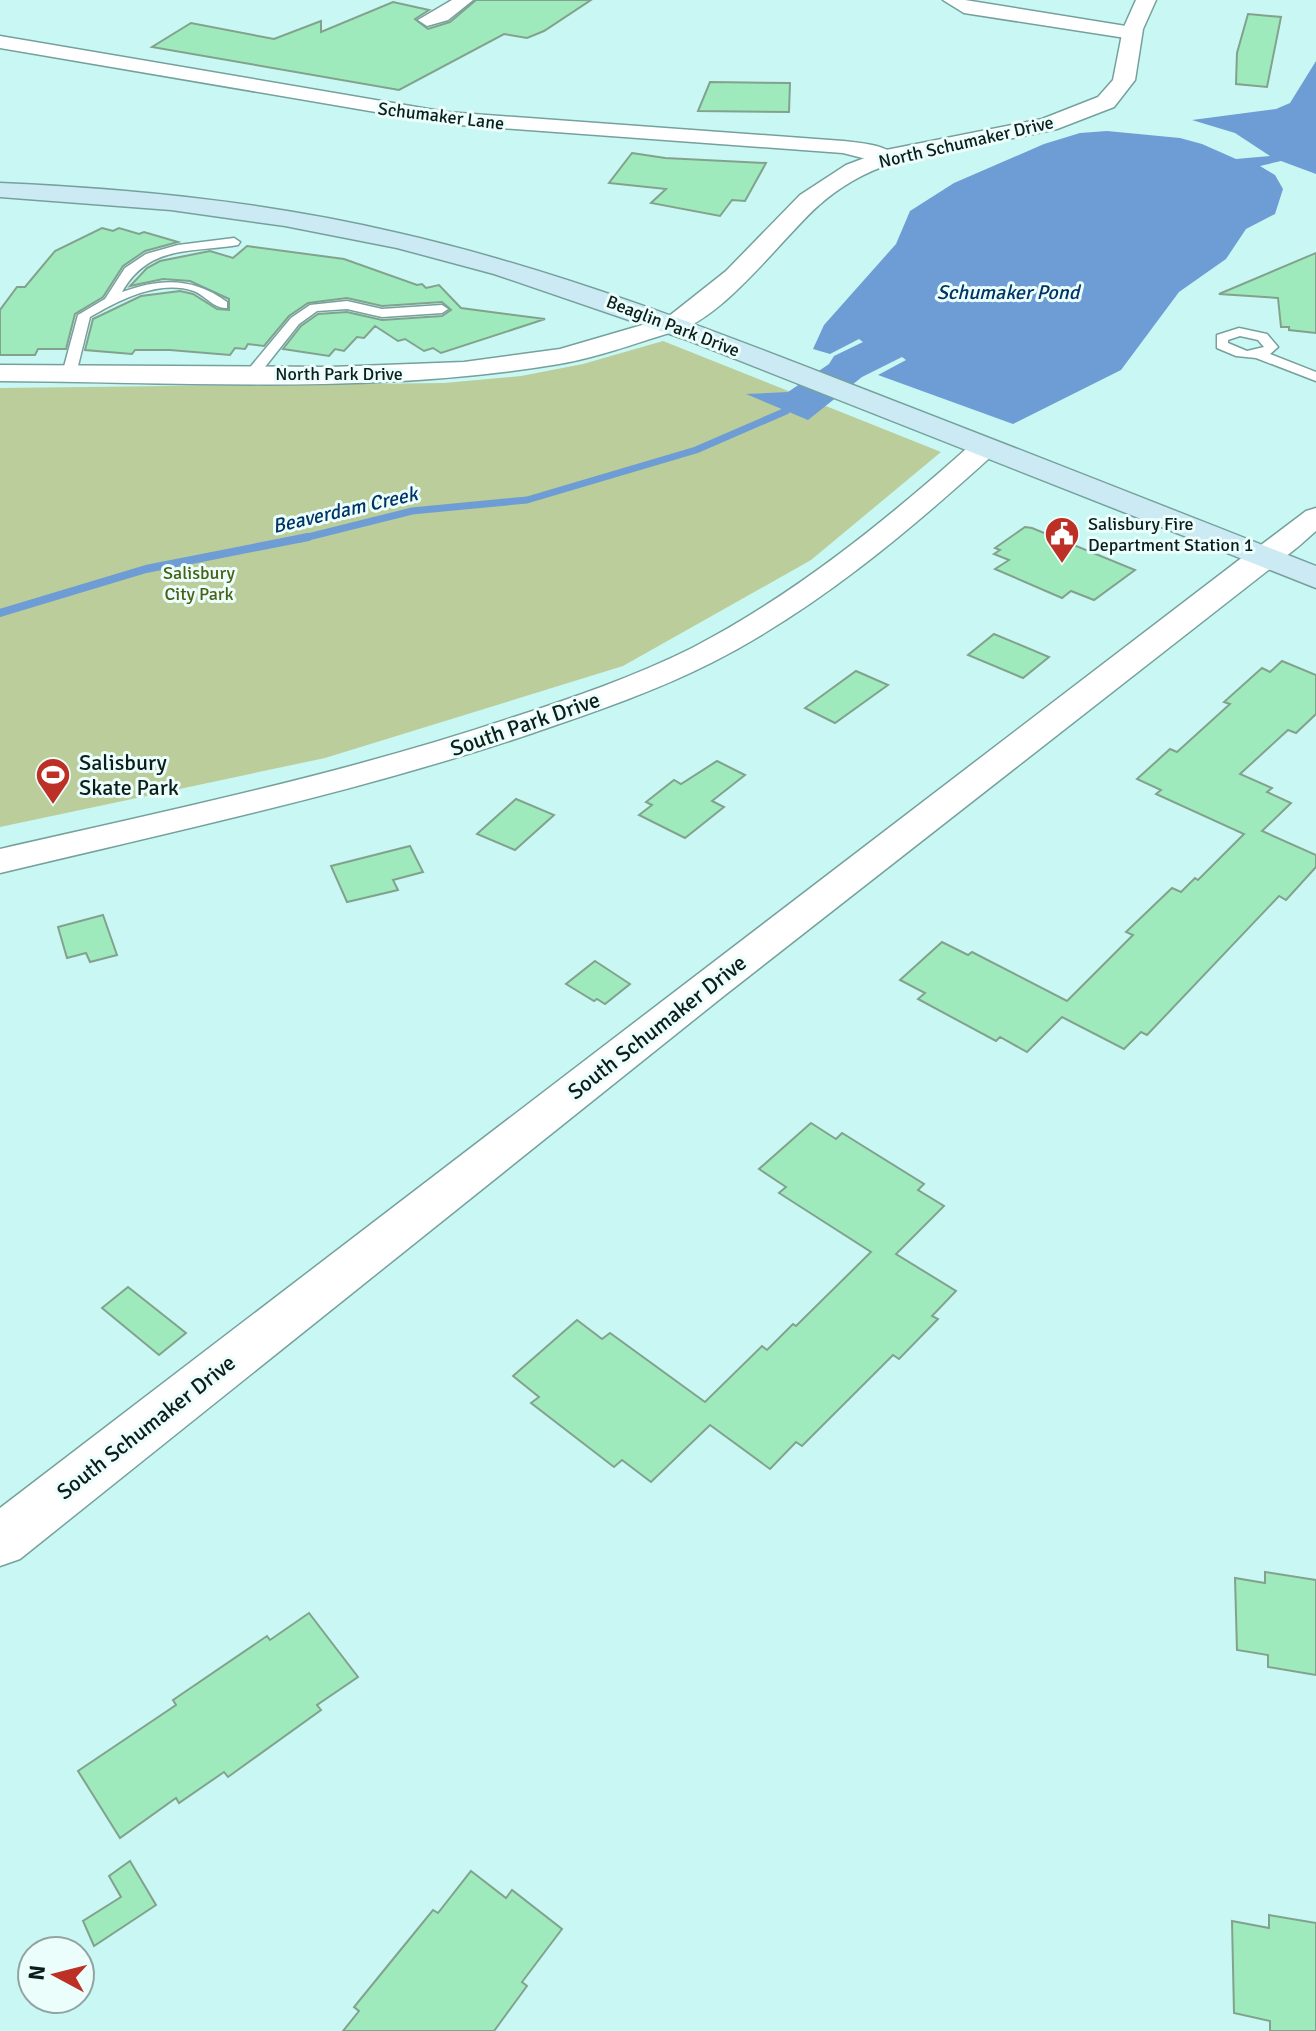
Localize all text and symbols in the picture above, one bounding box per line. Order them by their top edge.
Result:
street label: Schumaker Lane [377,97,505,135]
street label: North Schumaker Drive [876,111,1056,173]
water label: Schumaker Pond [937,280,1082,305]
street label: Beaglin Park Drive [603,290,743,362]
street label: North Park Drive [275,363,403,385]
water label: Beaverdam Creek [270,481,422,539]
place label: Salisbury Fire Department Station 1 [1088,513,1253,556]
public building icon: Salisbury Fire Department Station 1 [1043,515,1081,565]
park label: Salisbury City Park [163,562,236,605]
street label: South Park Drive [447,686,603,762]
place label: Salisbury Skate Park [79,749,179,801]
sports icon: Salisbury Skate Park [34,756,72,806]
street label: South Schumaker Drive [562,949,752,1105]
street label: South Schumaker Drive [51,1349,241,1505]
north arrow [16,1935,96,2015]
text: N [22,1963,51,1982]

